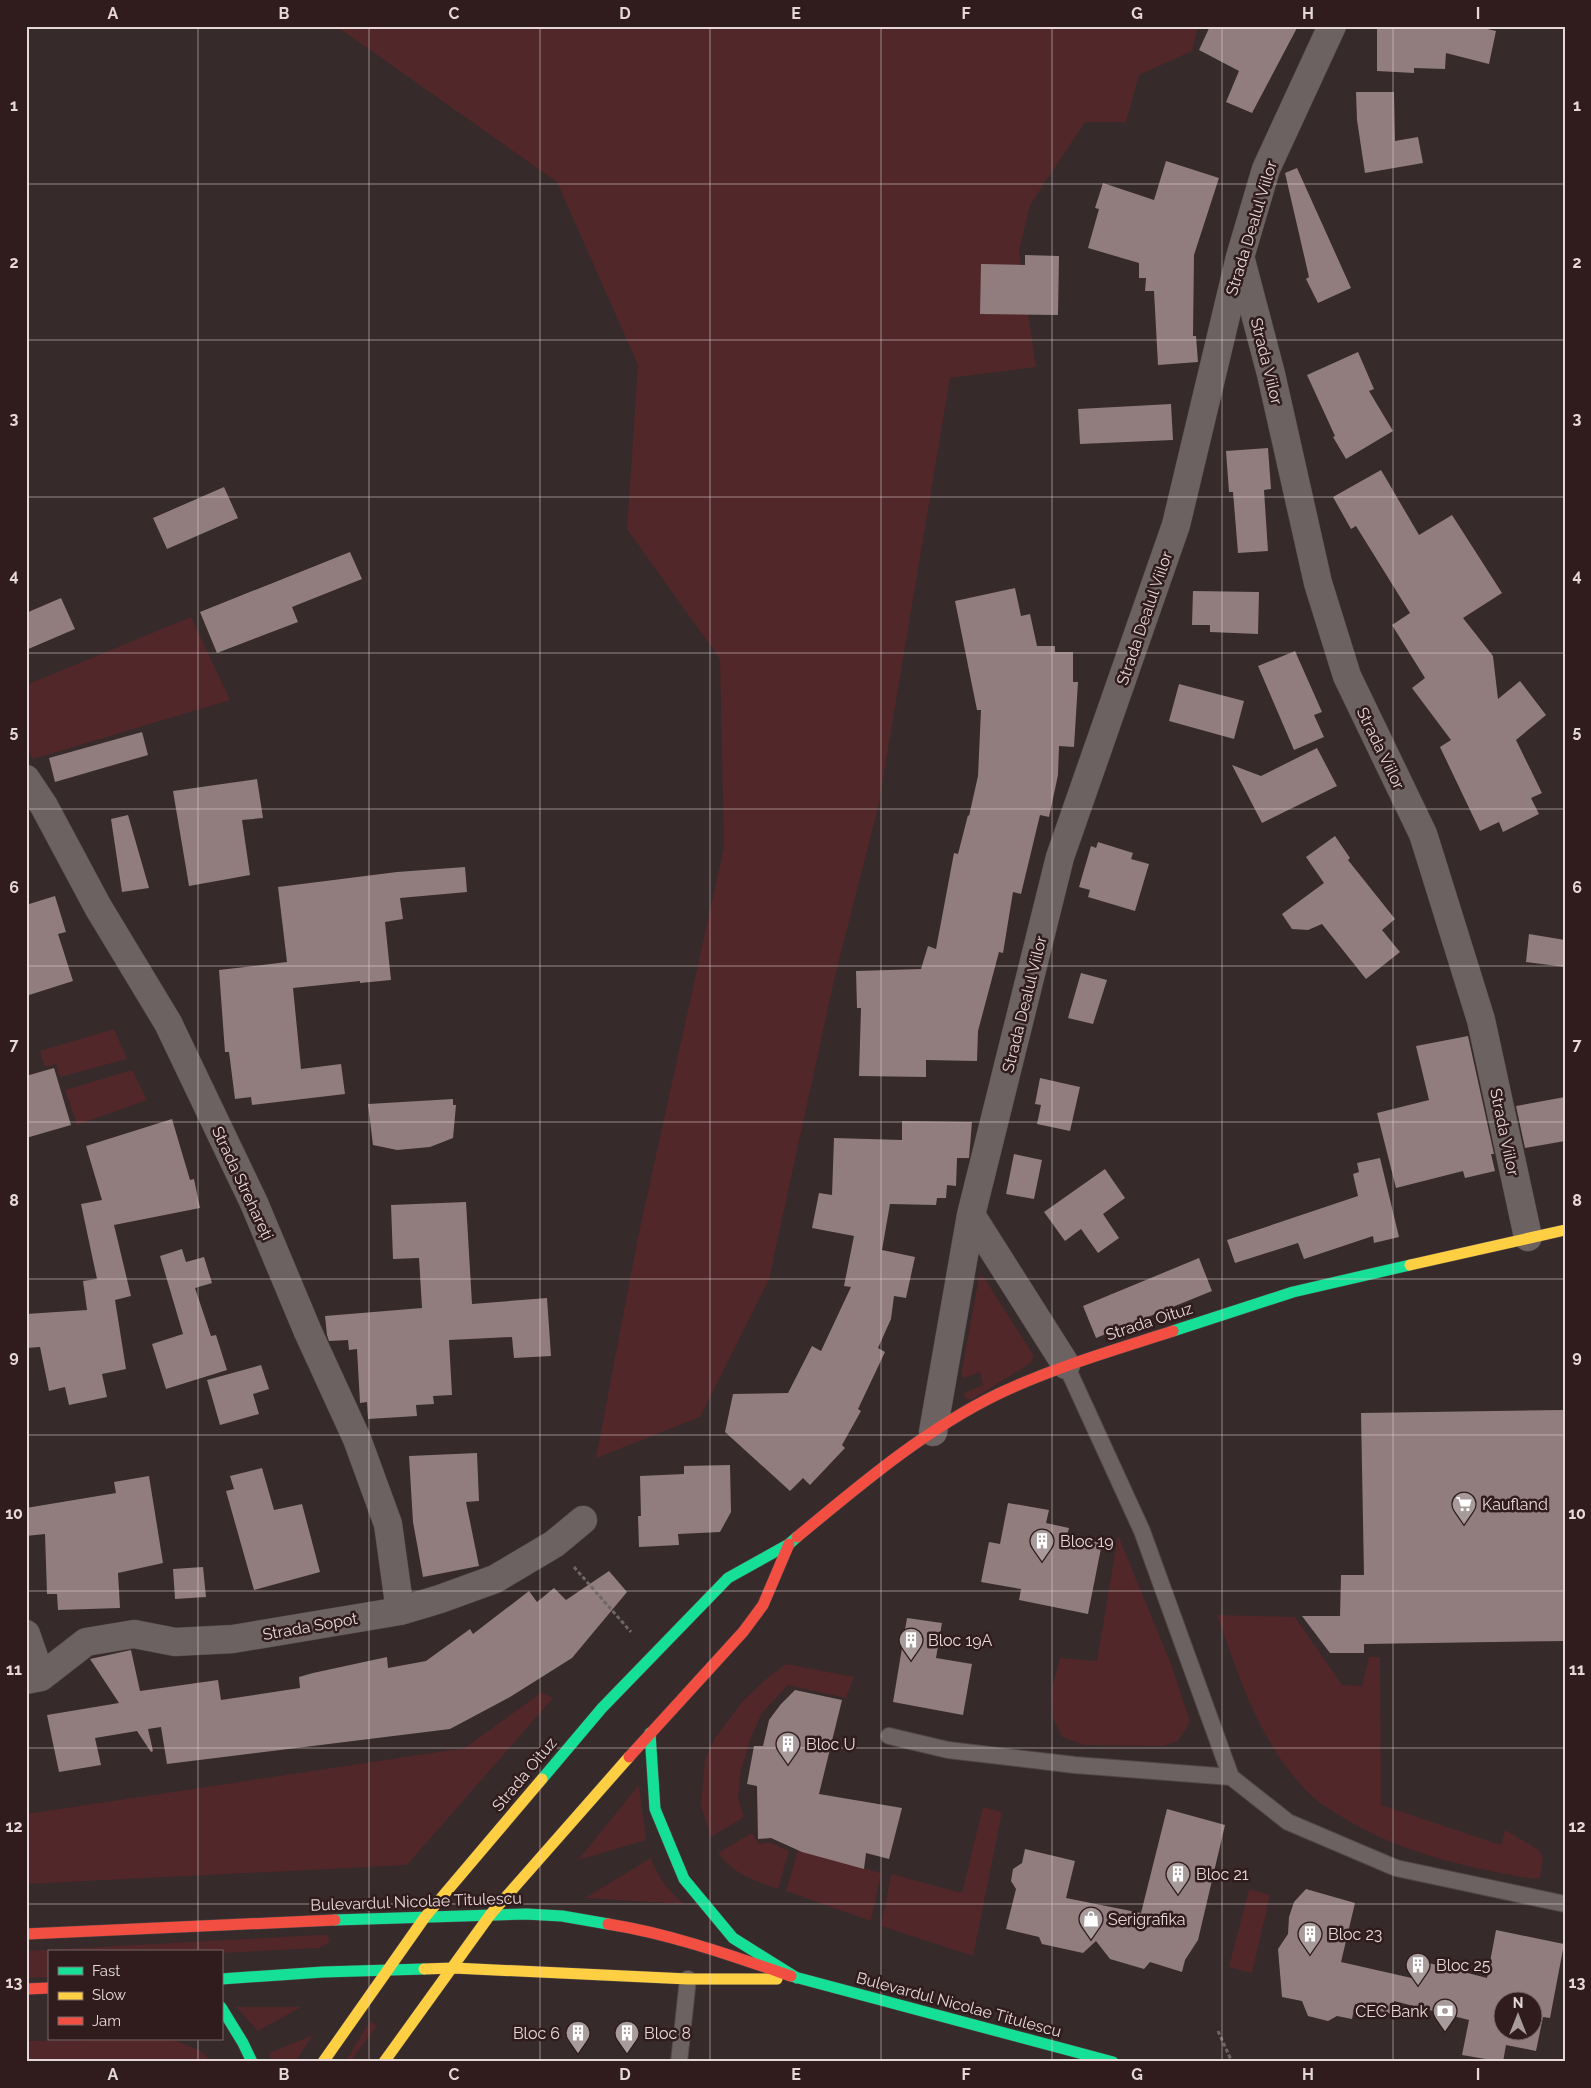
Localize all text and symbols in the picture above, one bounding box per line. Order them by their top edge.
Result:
text: A [108,4,119,23]
text: B [279,4,290,23]
text: C [449,4,460,23]
text: D [619,4,631,23]
text: E [791,4,801,23]
text: F [961,4,971,23]
text: G [1131,4,1143,23]
text: H [1302,4,1314,23]
text: I [1476,4,1480,23]
text: 1 [10,96,18,115]
text: 1 [1573,96,1581,115]
street label: Strada Dealul Viilor [1222,158,1281,298]
text: 2 [9,253,19,272]
text: 2 [1572,253,1582,272]
street label: Strada Viilor [1247,316,1287,407]
text: 3 [10,409,19,428]
text: 3 [1573,409,1582,428]
street label: Strada Dealul Viilor [1113,548,1176,688]
text: 4 [9,566,19,585]
text: 4 [1572,566,1582,585]
street label: Strada Viilor [1353,704,1409,793]
text: 5 [10,722,19,741]
text: 5 [1573,722,1582,741]
text: 6 [9,878,19,897]
text: 6 [1572,878,1582,897]
street label: Strada Dealul Viilor [998,933,1051,1074]
text: 7 [10,1035,19,1054]
text: 7 [1573,1035,1582,1054]
street label: Strada Viilor [1486,1087,1523,1178]
street label: Strada Strehareți [208,1123,277,1243]
text: 8 [9,1191,19,1210]
text: 8 [1572,1191,1582,1210]
street label: Strada Oituz [1103,1298,1195,1344]
text: 9 [9,1347,19,1366]
text: 9 [1572,1347,1582,1366]
supermarket icon: Kaufland [1451,1491,1477,1525]
place label: Kaufland [1482,1495,1548,1514]
text: 10 [5,1504,23,1523]
text: 10 [1568,1504,1586,1523]
building icon: Bloc 19 [1029,1528,1055,1562]
place label: Bloc 19 [1060,1532,1114,1551]
street label: Strada Sopot [261,1609,360,1644]
building icon: Bloc 19A [898,1627,924,1661]
place label: Bloc 19A [928,1631,993,1650]
text: 11 [6,1660,22,1679]
text: 11 [1569,1660,1585,1679]
building icon: Bloc U [775,1731,801,1765]
street label: Strada Oituz [488,1734,561,1815]
place label: Bloc U [806,1735,855,1754]
text: 12 [6,1817,22,1836]
text: 12 [1569,1817,1585,1836]
building icon: Bloc 21 [1165,1861,1191,1895]
place label: Bloc 21 [1196,1865,1249,1884]
street label: Bulevardul Nicolae Titulescu [310,1888,522,1915]
shop icon: Serigrafika [1078,1906,1104,1940]
place label: Serigrafika [1108,1910,1186,1929]
building icon: Bloc 23 [1297,1921,1323,1955]
place label: Bloc 23 [1328,1925,1382,1944]
legend [48,1950,222,2040]
building icon: Bloc 25 [1405,1952,1431,1986]
place label: Bloc 25 [1436,1956,1491,1975]
text: Fast [92,1962,120,1980]
street label: Bulevardul Nicolae Titulescu [854,1968,1063,2041]
text: 13 [6,1973,22,1992]
text: 13 [1569,1973,1585,1992]
text: Slow [92,1986,126,2004]
north arrow [1494,1990,1544,2040]
text: N [1513,1995,1523,2011]
bank icon: CEC Bank [1432,1998,1458,2032]
place label: CEC Bank [1355,2002,1429,2021]
text: Jam [92,2012,121,2030]
building icon: Bloc 6 [565,2020,591,2054]
building icon: Bloc 8 [614,2020,640,2054]
place label: Bloc 6 [513,2024,560,2043]
place label: Bloc 8 [644,2024,691,2043]
text: A [108,2065,119,2084]
text: B [279,2065,290,2084]
text: C [449,2065,460,2084]
text: D [619,2065,631,2084]
text: E [791,2065,801,2084]
text: F [961,2065,971,2084]
text: G [1131,2065,1143,2084]
text: H [1302,2065,1314,2084]
text: I [1476,2065,1480,2084]

